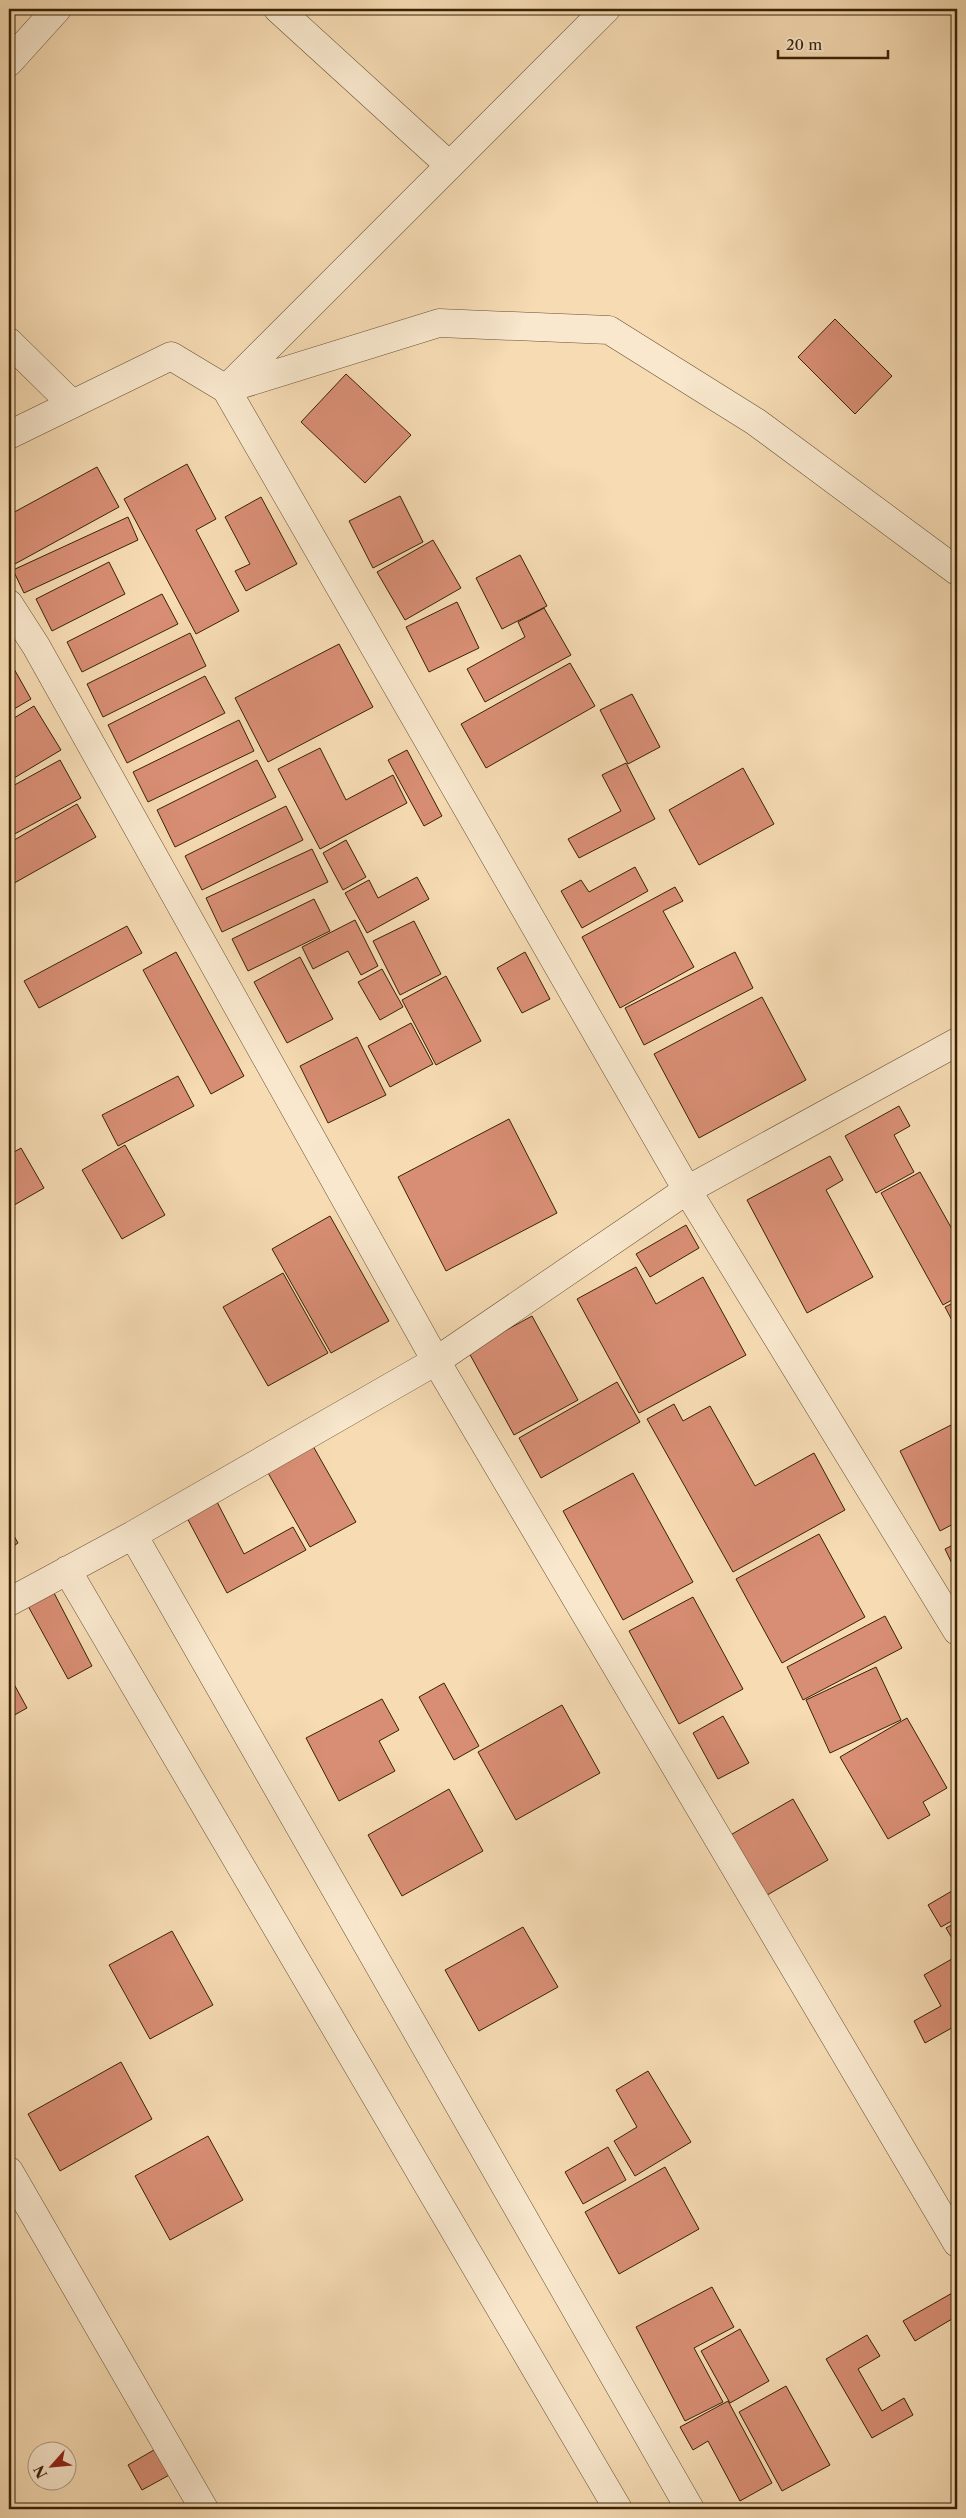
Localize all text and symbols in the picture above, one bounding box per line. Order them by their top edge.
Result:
scale bar [778,28,888,60]
text: 20 m [786,35,822,54]
north arrow [28,2440,78,2490]
text: N [30,2462,51,2481]

